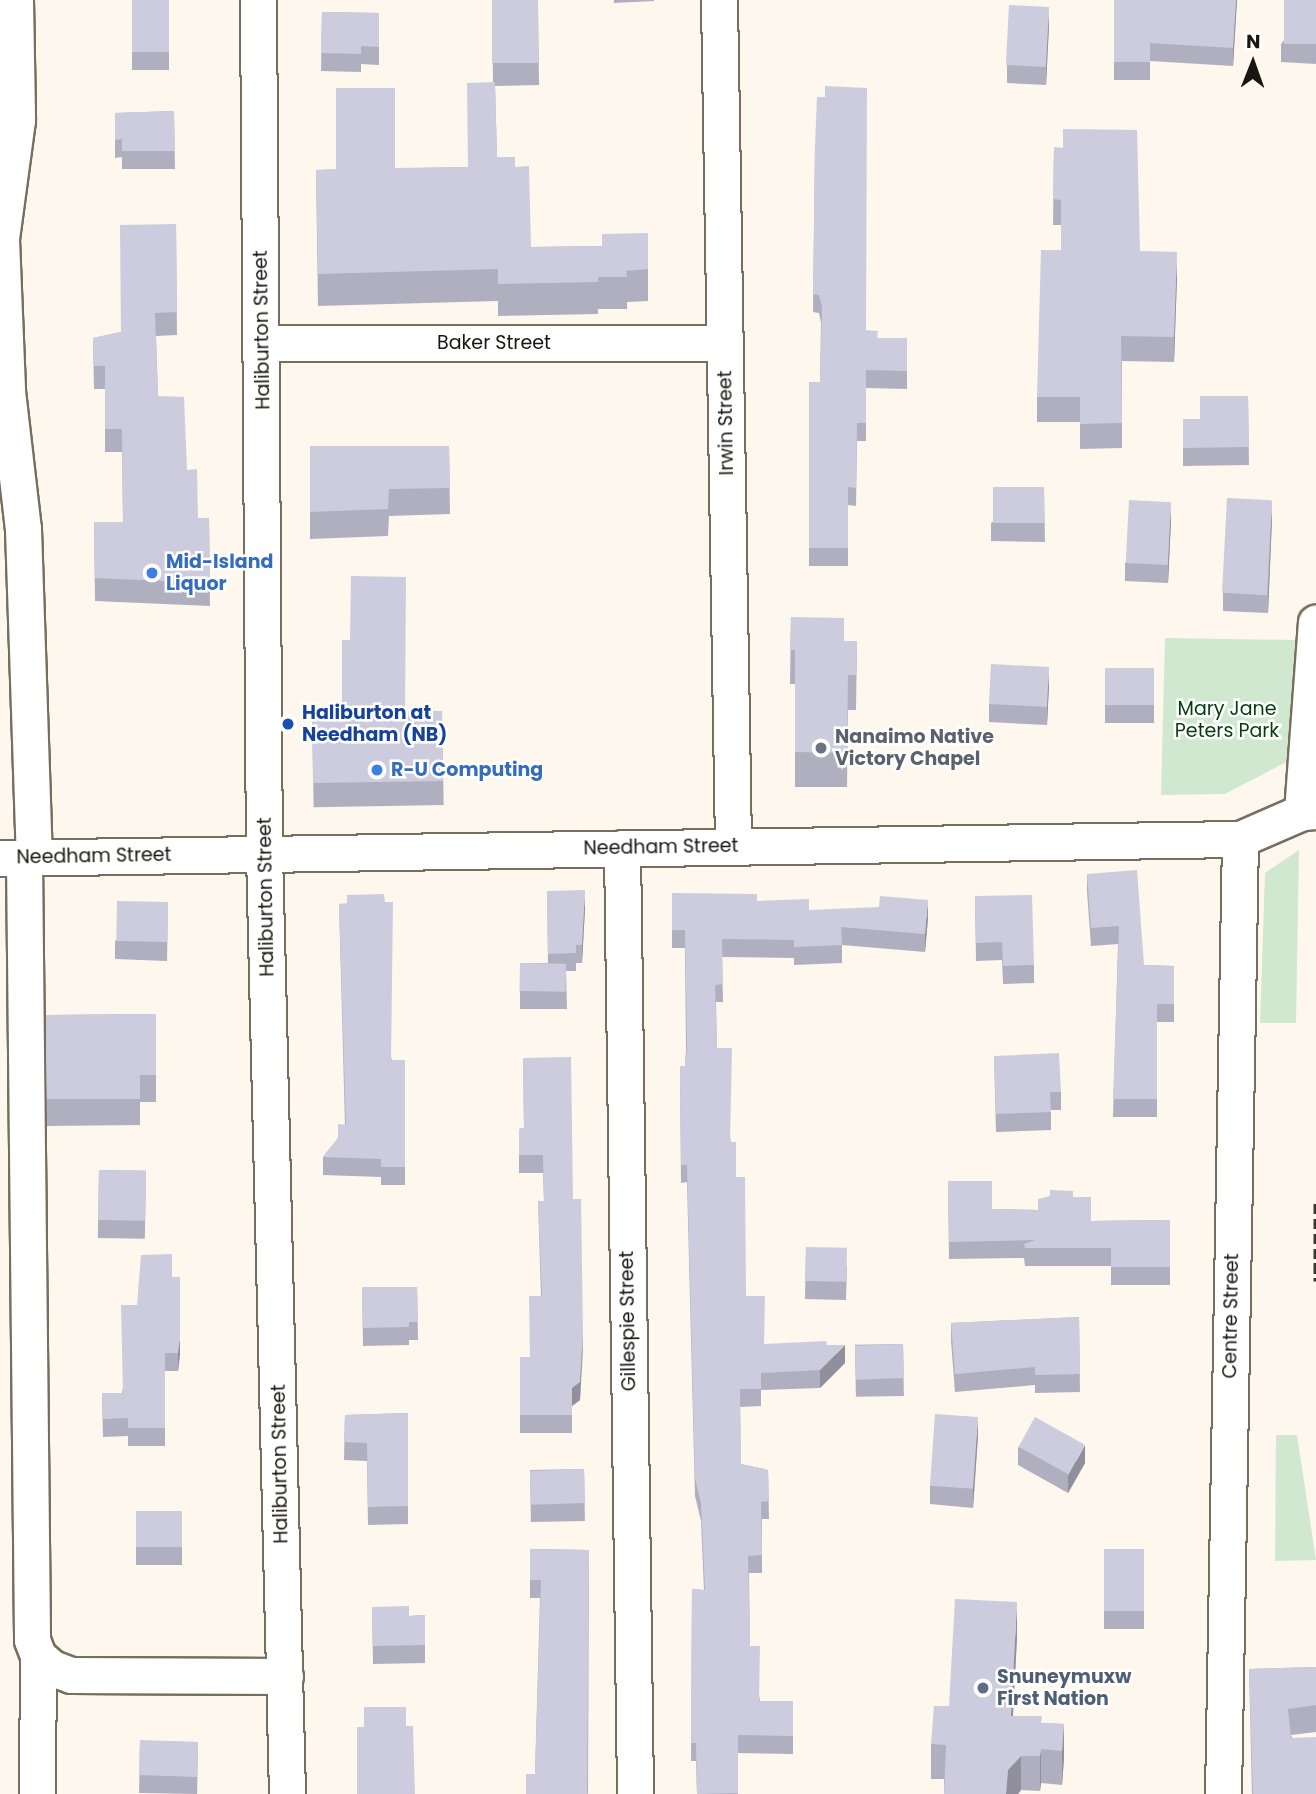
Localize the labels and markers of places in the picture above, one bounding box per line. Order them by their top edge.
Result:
place label: Mid-Island Liquor [166,551,273,595]
marker: Mid-Island Liquor [144,565,160,581]
place label: Haliburton at Needham (NB) [302,702,447,746]
marker: Haliburton at Needham (NB) [280,716,296,732]
place label: Nanaimo Native Victory Chapel [835,726,994,770]
marker: Nanaimo Native Victory Chapel [813,740,829,756]
place label: R-U Computing [391,759,543,781]
marker: R-U Computing [369,762,385,778]
place label: Snuneymuxw First Nation [997,1666,1131,1710]
marker: Snuneymuxw First Nation [975,1680,991,1696]

